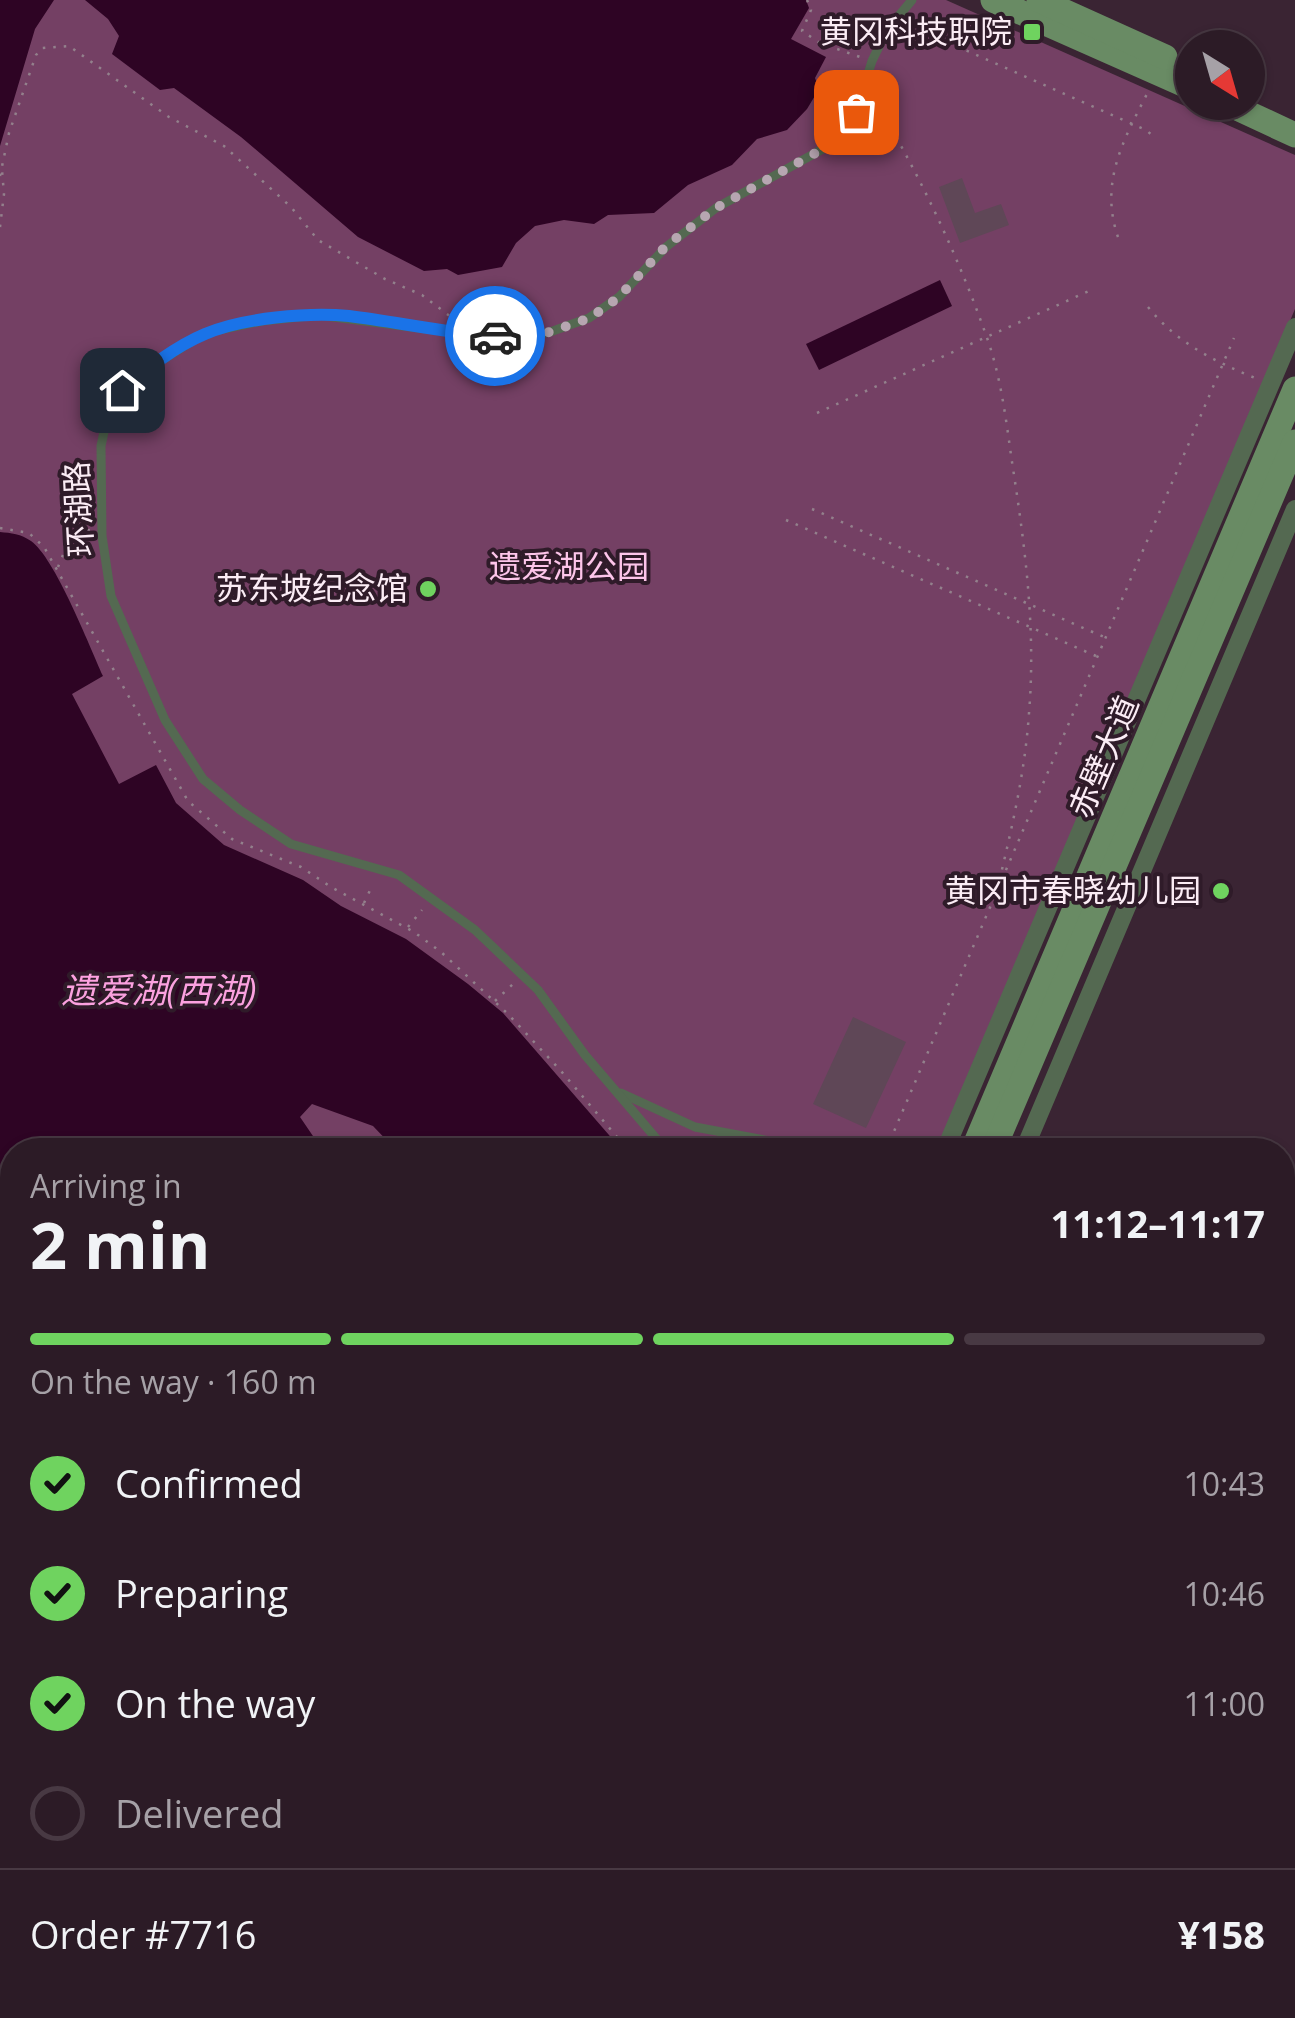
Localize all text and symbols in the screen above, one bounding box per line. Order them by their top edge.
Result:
place label: 黄冈科技职院 [820,9,1012,52]
marker: 黄冈科技职院 [1021,21,1043,43]
north arrow [1175,30,1265,120]
map controls [1175,30,1265,120]
pin [814,70,899,155]
icon: bag [829,85,884,140]
courier [445,286,545,386]
icon: car [468,309,523,364]
pin [80,348,165,433]
icon: home [95,363,150,418]
street label: 环湖路 [54,460,101,558]
park label: 遗爱湖公园 [489,544,649,587]
place label: 苏东坡纪念馆 [216,566,408,609]
marker: 苏东坡纪念馆 [417,578,439,600]
street label: 赤壁大道 [1058,689,1147,824]
place label: 黄冈市春晓幼儿园 [945,868,1201,911]
marker: 黄冈市春晓幼儿园 [1210,880,1232,902]
water label: 遗爱湖(西湖) [62,966,256,1013]
text: Arriving in [30,1164,182,1207]
text: 11:12–11:17 [1051,1197,1265,1249]
text: 2 min [30,1200,210,1288]
text: On the way · 160 m [30,1360,317,1403]
icon: check [30,1456,85,1511]
text: Confirmed [115,1457,303,1509]
text: 10:43 [1183,1462,1265,1505]
icon: check [30,1566,85,1621]
text: Preparing [115,1567,288,1619]
text: 10:46 [1183,1572,1265,1615]
icon: check [30,1676,85,1731]
text: On the way [115,1677,315,1729]
text: 11:00 [1183,1682,1265,1725]
text: Delivered [115,1787,284,1839]
text: Order #7716 [30,1908,257,1960]
text: ¥158 [1178,1908,1265,1960]

